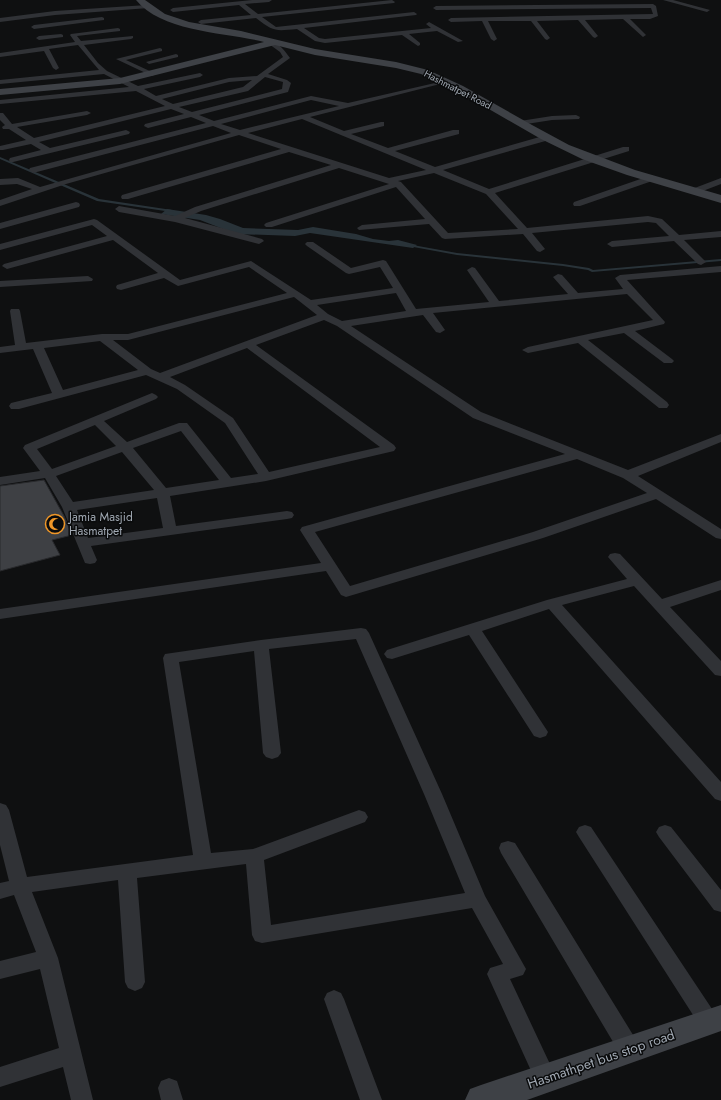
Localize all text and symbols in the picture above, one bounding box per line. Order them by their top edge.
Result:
street label: Hashmatpet Road [421,66,494,113]
place label: Jamia Masjid Hasmatpet [67,508,133,540]
mosque icon: Jamia Masjid Hasmatpet [44,513,66,535]
street label: Hasmathpet bus stop road [525,1024,677,1094]

